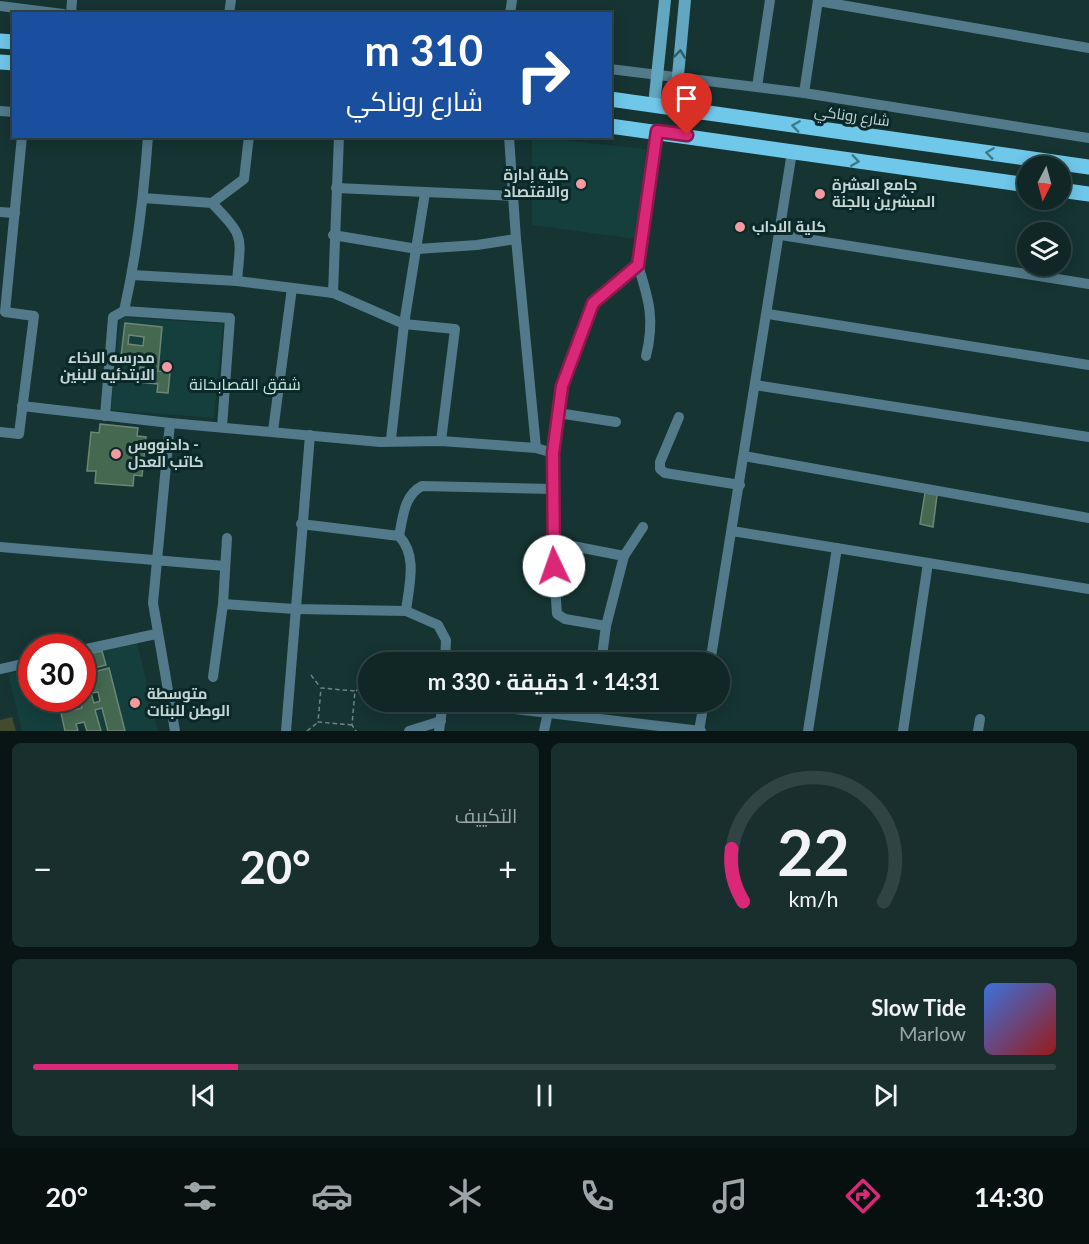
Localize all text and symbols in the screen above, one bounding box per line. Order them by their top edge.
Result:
text: 310 m [365,25,483,75]
icon: right [504,36,582,114]
one-way arrow [673,50,686,59]
pin [661,73,712,135]
icon: arrive [670,82,703,115]
text: شارع روناكي [346,84,483,117]
street label: شارع روناكي [813,101,891,133]
one-way arrow [792,120,801,132]
one-way arrow [985,148,994,160]
one-way arrow [851,155,860,167]
north arrow [1017,156,1071,210]
map controls [1017,156,1071,276]
place label: كلية إدارة والاقتصاد [504,165,569,201]
place label: جامع العشرة المبشرين بالجنة [832,175,936,211]
marker: كلية إدارة والاقتصاد [574,177,588,191]
marker: جامع العشرة المبشرين بالجنة [813,187,827,201]
place label: كلية الاداب [752,217,826,235]
marker: كلية الاداب [733,220,747,234]
button: layers [1017,222,1071,276]
place label: مدرسه الاخاء الابتدئيه للبنين [60,348,155,384]
marker: مدرسه الاخاء الابتدئيه للبنين [160,360,174,374]
district label: شقق القصابخانة [189,374,301,395]
place label: دادنووس - کاتب العدل [128,435,204,470]
marker: دادنووس - کاتب العدل [109,447,123,461]
position arrow [522,534,586,598]
speed limit sign: 30 [18,634,96,712]
text: 14:31 · 1 دقيقة · 330 m [428,668,660,695]
place label: متوسطة الوطن للبنات [147,684,230,720]
marker: متوسطة الوطن للبنات [128,696,142,710]
text: التكييف [455,803,518,827]
text: 22 [778,814,850,889]
text: 20° [240,840,311,894]
text: − [33,848,52,888]
text: + [498,848,518,888]
text: km/h [789,886,839,912]
text: Slow Tide [871,994,966,1021]
text: Marlow [899,1021,966,1045]
icon: previous [187,1079,220,1112]
icon: pause [528,1079,561,1112]
icon: next [869,1079,902,1112]
icon: filters [179,1175,221,1217]
icon: car [311,1175,353,1217]
icon: climate [444,1175,486,1217]
icon: phone [576,1175,618,1217]
icon: music [709,1175,751,1217]
icon: directions [842,1175,884,1217]
text: 20° [45,1180,88,1213]
text: 14:30 [974,1180,1044,1213]

